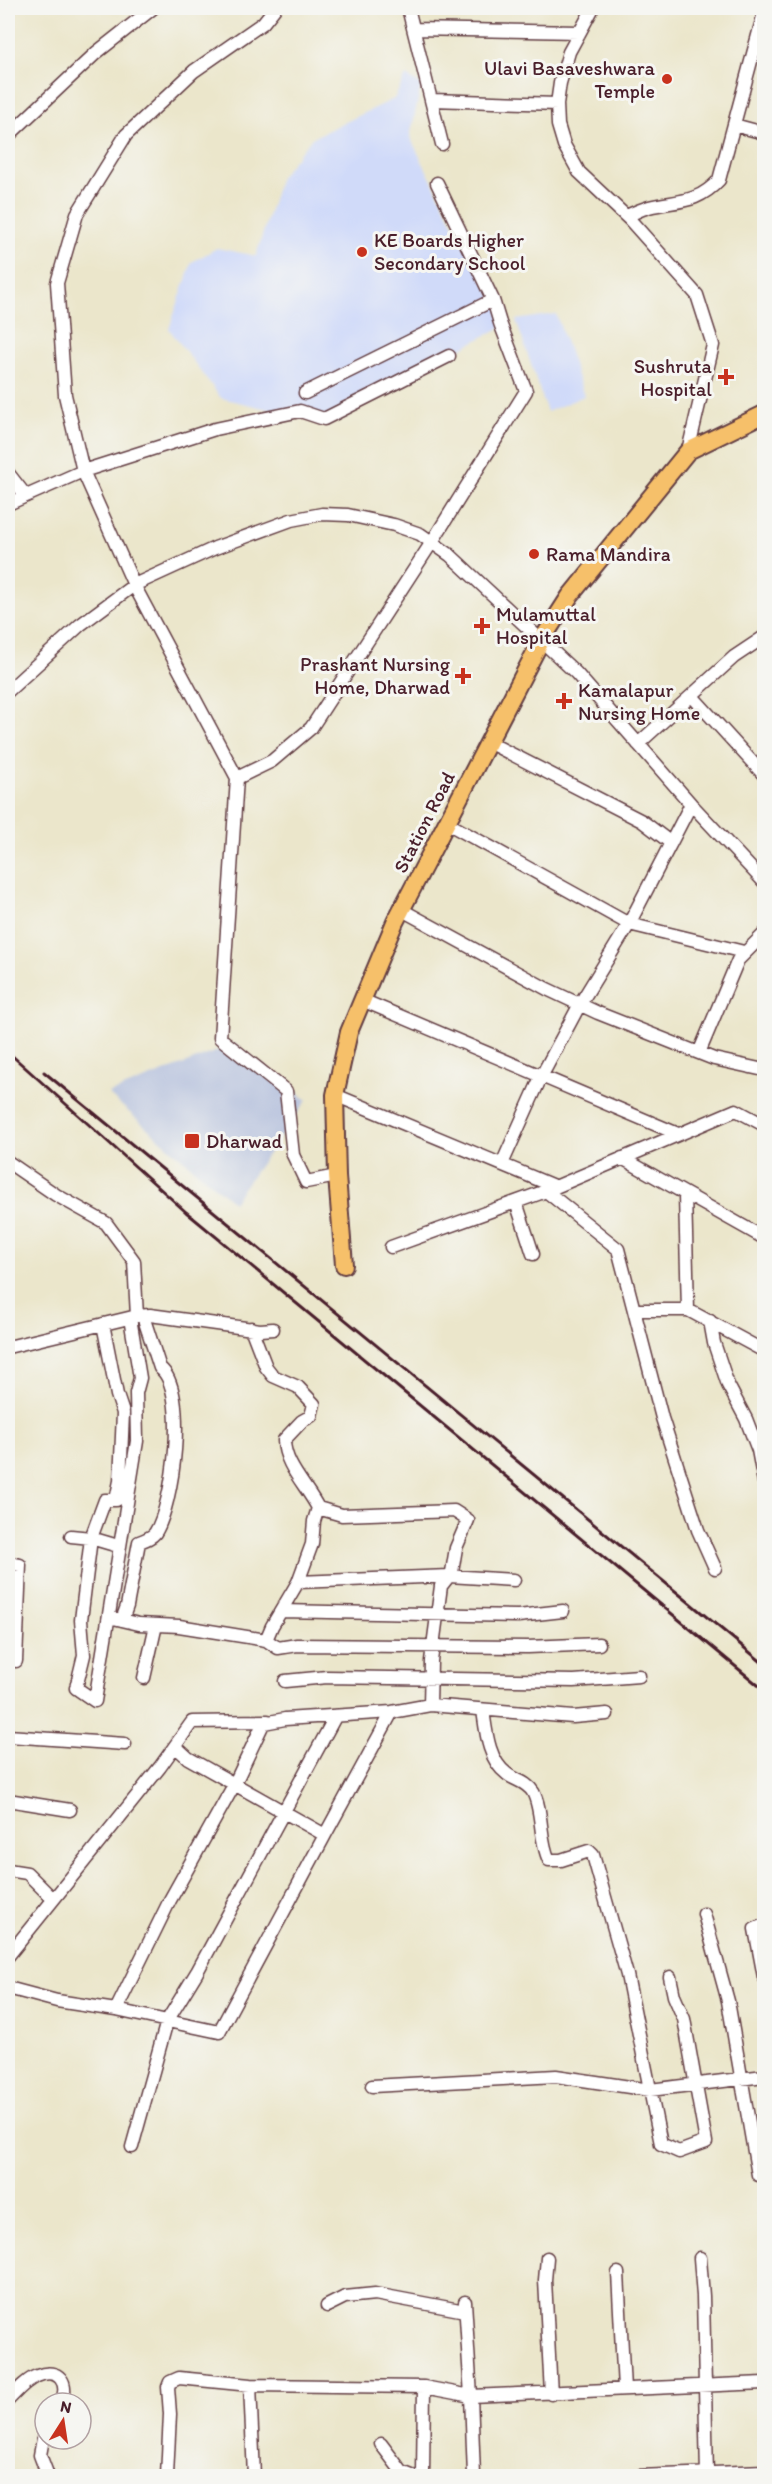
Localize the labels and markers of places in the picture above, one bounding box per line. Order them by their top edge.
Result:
place label: Ulavi Basaveshwara Temple [484,56,656,103]
marker: Ulavi Basaveshwara Temple [660,72,674,86]
place label: KE Boards Higher Secondary School [374,228,526,275]
marker: KE Boards Higher Secondary School [355,245,369,259]
place label: Sushruta Hospital [634,354,713,401]
marker: Sushruta Hospital [717,368,735,386]
place label: Rama Mandira [546,542,671,566]
marker: Rama Mandira [527,547,541,561]
place label: Mulamuttal Hospital [496,602,596,649]
marker: Mulamuttal Hospital [473,617,491,635]
place label: Prashant Nursing Home, Dharwad [300,652,451,699]
marker: Prashant Nursing Home, Dharwad [454,667,472,685]
place label: Kamalapur Nursing Home [578,678,700,725]
marker: Kamalapur Nursing Home [555,692,573,710]
place label: Dharwad [206,1129,282,1153]
marker: Dharwad [183,1132,201,1150]

